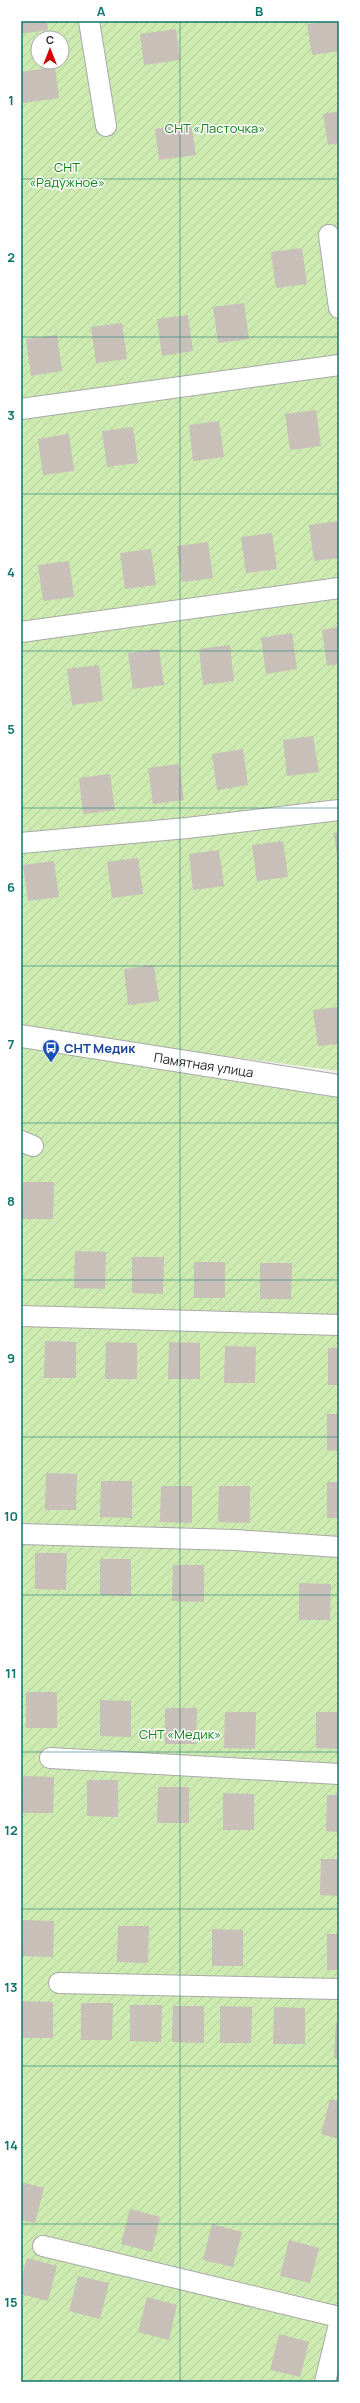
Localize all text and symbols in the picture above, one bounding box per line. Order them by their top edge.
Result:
text: A [97,2,106,20]
text: B [255,2,263,20]
north arrow [30,30,70,70]
text: С [46,32,54,47]
text: 1 [8,91,14,109]
park label: СНТ «Ласточка» [165,119,265,137]
park label: СНТ «Радужное» [29,158,105,191]
text: 2 [7,248,15,266]
text: 3 [7,406,15,424]
text: 4 [7,563,15,581]
text: 5 [7,720,15,738]
text: 6 [7,878,15,896]
text: 7 [8,1035,15,1053]
bus stop icon: СНТ Медик [41,1038,61,1063]
place label: СНТ Медик [64,1039,136,1057]
street label: Памятная улица [153,1048,255,1081]
text: 8 [7,1192,15,1210]
text: 9 [7,1349,15,1367]
text: 10 [4,1507,18,1525]
text: 11 [5,1664,17,1682]
park label: СНТ «Медик» [139,1725,221,1743]
text: 12 [4,1821,18,1839]
text: 13 [4,1978,18,1996]
text: 14 [4,2136,18,2154]
text: 15 [4,2293,18,2311]

